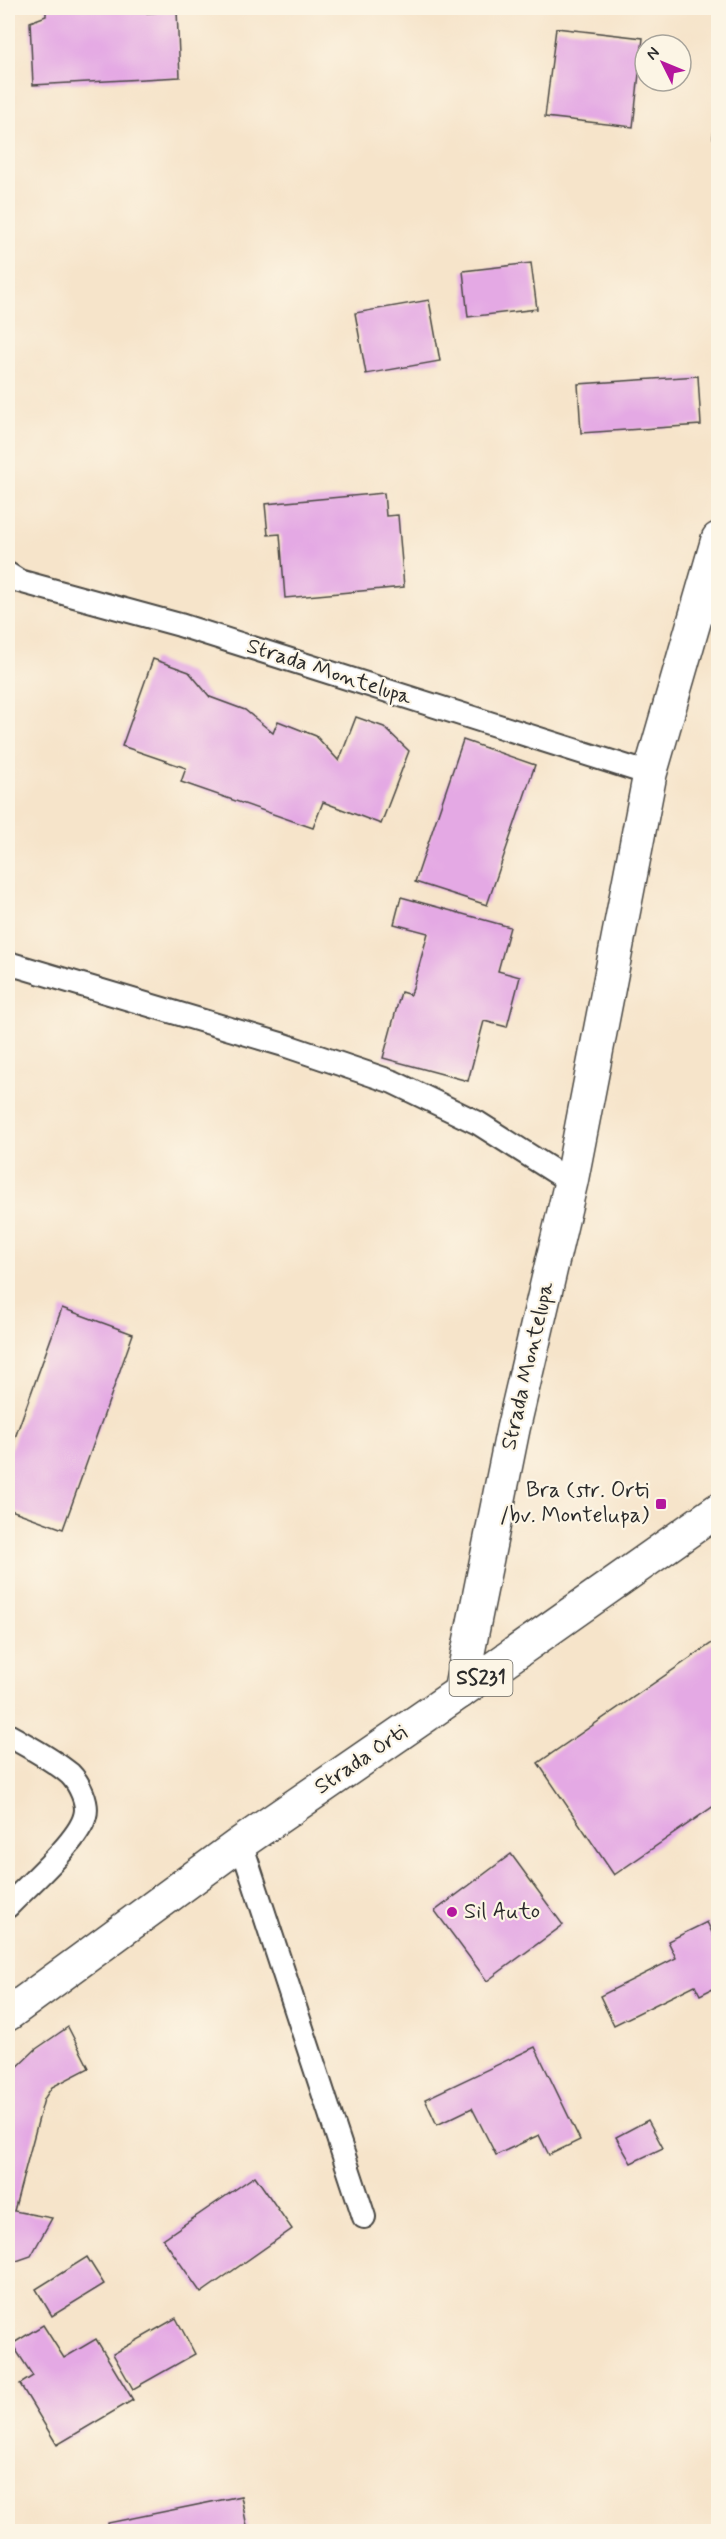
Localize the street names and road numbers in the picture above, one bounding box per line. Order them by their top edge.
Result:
street label: Strada Montelupa [243,632,416,712]
street label: Strada Montelupa [495,1278,561,1453]
road number: SS231 [450,1660,512,1696]
street label: Strada Orti [309,1719,413,1801]

